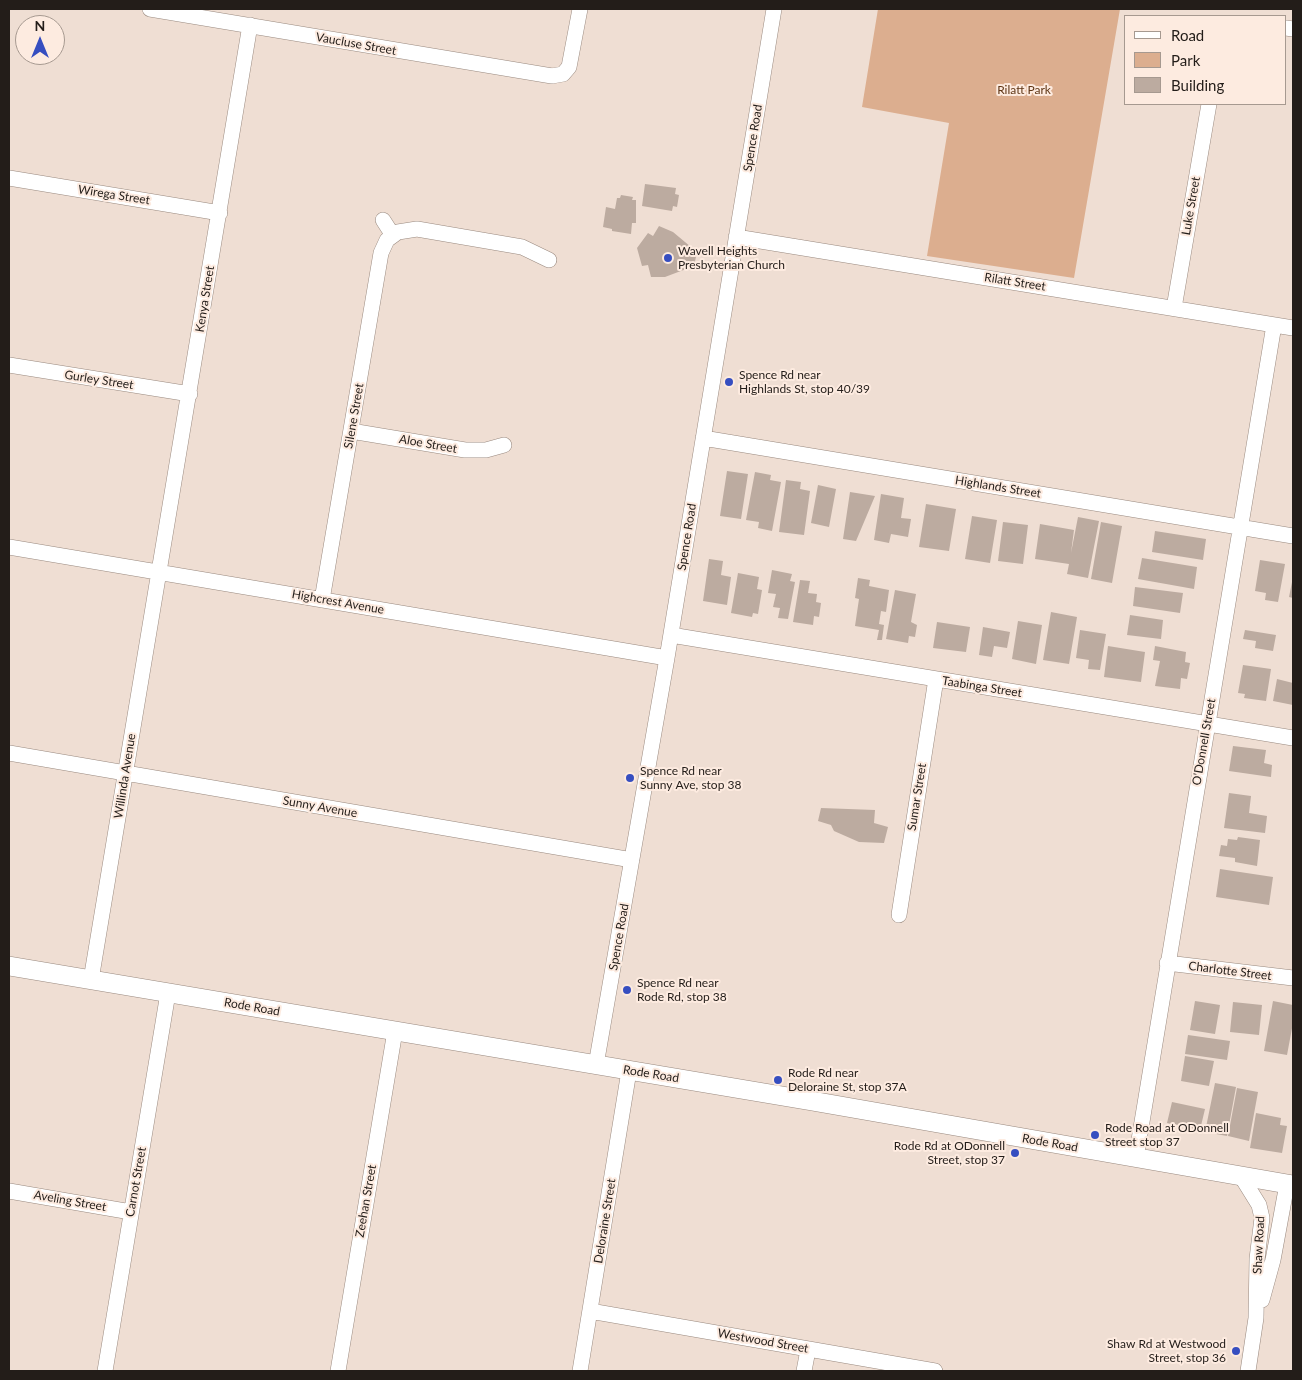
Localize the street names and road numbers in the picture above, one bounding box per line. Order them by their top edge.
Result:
street label: Vaucluse Street [315,30,397,58]
street label: Spence Road [741,103,765,173]
street label: Luke Street [1179,176,1203,236]
street label: Wirega Street [77,182,151,208]
street label: Kenya Street [193,265,217,333]
street label: Rilatt Street [983,270,1047,294]
street label: Gurley Street [64,367,134,393]
street label: Silene Street [341,382,367,450]
street label: Aloe Street [398,432,458,456]
street label: Highlands Street [954,473,1042,501]
street label: Spence Road [675,502,699,572]
street label: Highcrest Avenue [291,587,385,617]
street label: Taabinga Street [941,674,1023,700]
street label: O'Donnell Street [1189,697,1219,787]
street label: Willinda Avenue [111,732,139,820]
street label: Sumar Street [905,762,929,832]
street label: Sunny Avenue [282,793,358,821]
street label: Spence Road [606,902,632,972]
street label: Charlotte Street [1188,959,1272,983]
street label: Rode Road [223,995,281,1019]
street label: Rode Road [622,1062,680,1086]
street label: Rode Road [1021,1131,1079,1155]
street label: Carnot Street [123,1146,149,1218]
street label: Zeehan Street [353,1163,379,1239]
street label: Deloraine Street [591,1177,619,1265]
street label: Aveling Street [33,1188,107,1214]
street label: Shaw Road [1250,1216,1268,1274]
street label: Westwood Street [716,1326,810,1356]

